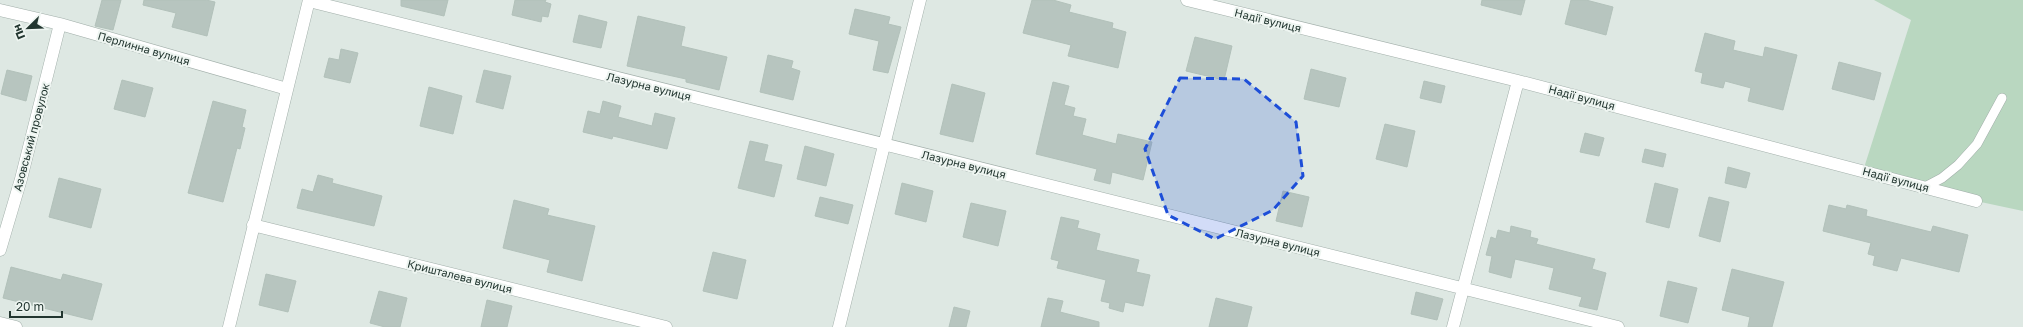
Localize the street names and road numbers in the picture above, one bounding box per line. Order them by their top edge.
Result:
street label: Надії вулиця [1233,5,1303,35]
street label: Перлинна вулиця [96,29,192,67]
street label: Лазурна вулиця [605,69,693,103]
street label: Азовський провулок [10,81,52,192]
street label: Надії вулиця [1547,82,1617,112]
street label: Лазурна вулиця [920,147,1008,181]
street label: Надії вулиця [1861,164,1931,194]
street label: Лазурна вулиця [1234,225,1322,259]
street label: Кришталева вулиця [406,257,514,295]

